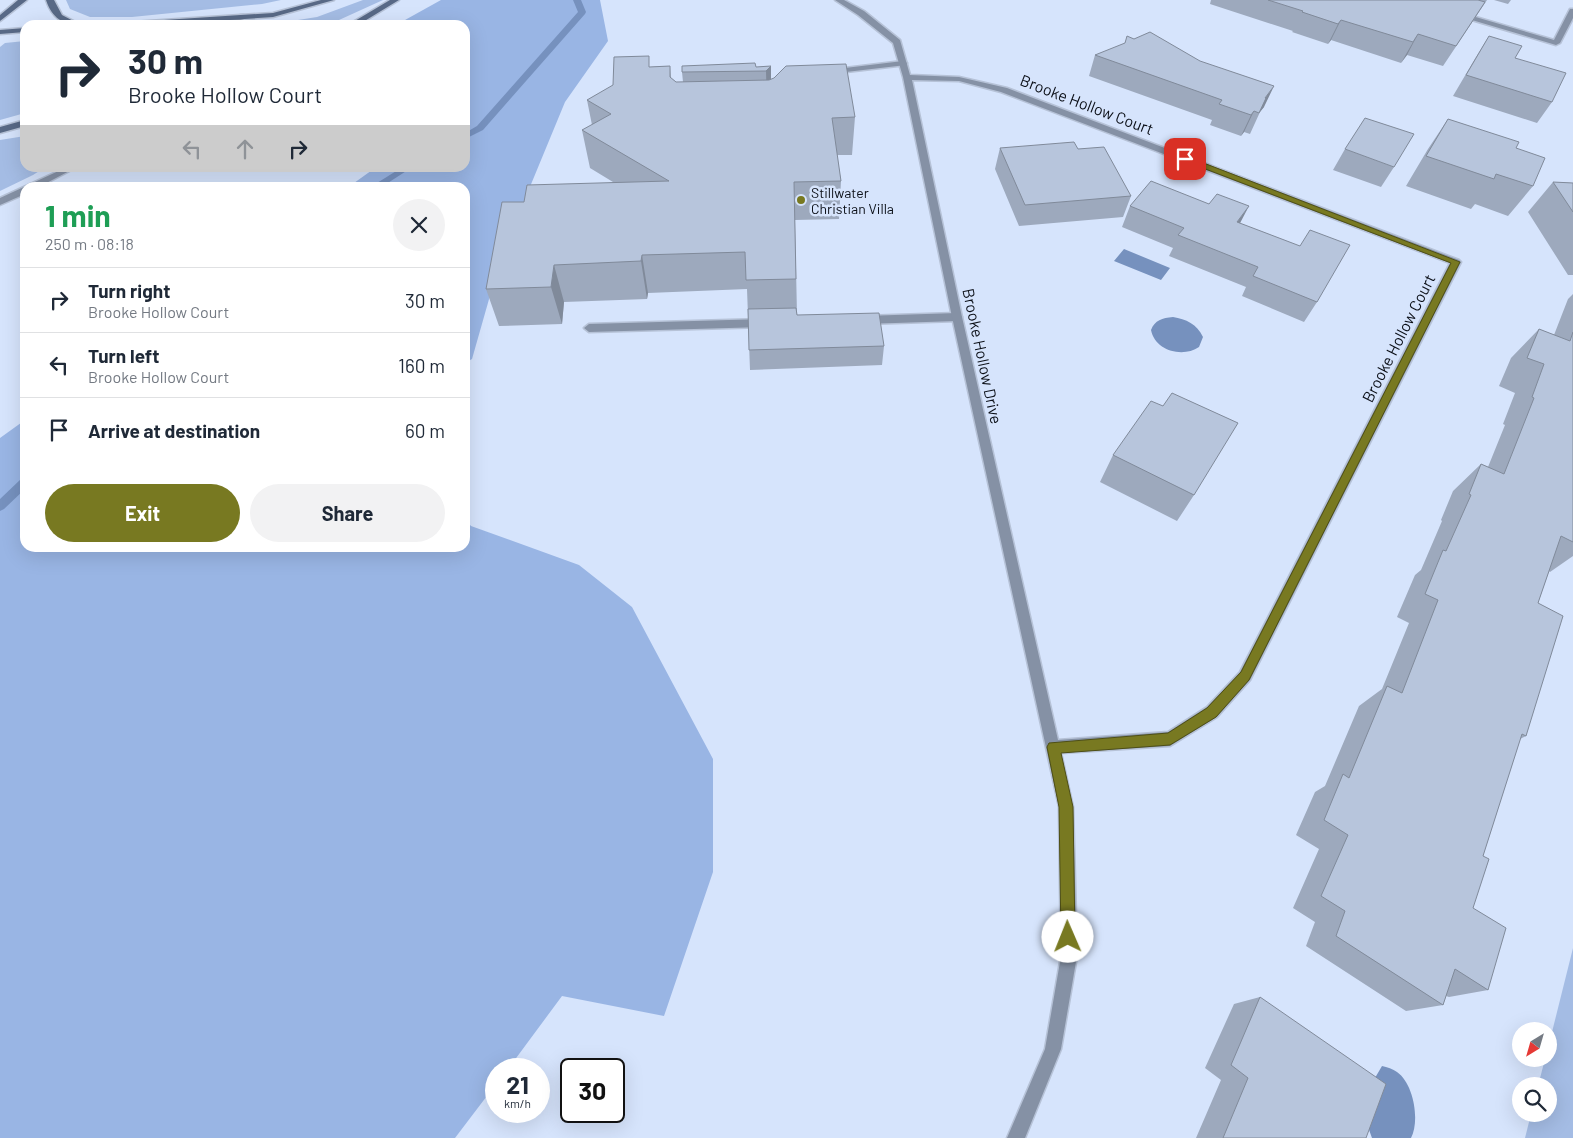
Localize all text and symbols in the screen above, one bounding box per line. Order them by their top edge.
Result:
text: 30 m [128,39,203,81]
icon: right [45,40,110,105]
street label: Brooke Hollow Court [1018,70,1156,138]
text: Brooke Hollow Court [128,81,322,107]
icon: left [178,135,206,163]
icon: ahead [231,135,259,163]
icon: right [284,135,312,163]
pin [1164,138,1206,180]
icon: arrive [1171,145,1199,173]
place label: Stillwater Christian Villa [811,184,894,217]
marker: Stillwater Christian Villa [795,194,807,206]
text: 1 min [45,197,111,233]
button: close [393,199,445,251]
text: 250 m · 08:18 [45,234,134,253]
street label: Brooke Hollow Court [1357,271,1439,405]
text: Turn right [88,279,170,302]
icon: right [45,286,73,314]
street label: Brooke Hollow Drive [959,287,1007,425]
text: 30 m [405,289,445,312]
text: Brooke Hollow Court [88,302,229,321]
text: Turn left [88,344,159,367]
icon: left [45,351,73,379]
text: 160 m [398,354,445,377]
text: Brooke Hollow Court [88,367,229,386]
icon: arrive [45,416,73,444]
text: Arrive at destination [88,419,260,442]
text: 60 m [405,419,445,442]
button: Exit [45,484,240,542]
button: Share [250,484,445,542]
position arrow [1041,910,1093,962]
north arrow [1512,1022,1558,1068]
map controls [1512,1022,1557,1122]
speed limit sign: 30 [560,1058,625,1123]
text: 21 [506,1069,529,1099]
button: search [1512,1077,1557,1122]
text: km/h [504,1096,531,1110]

